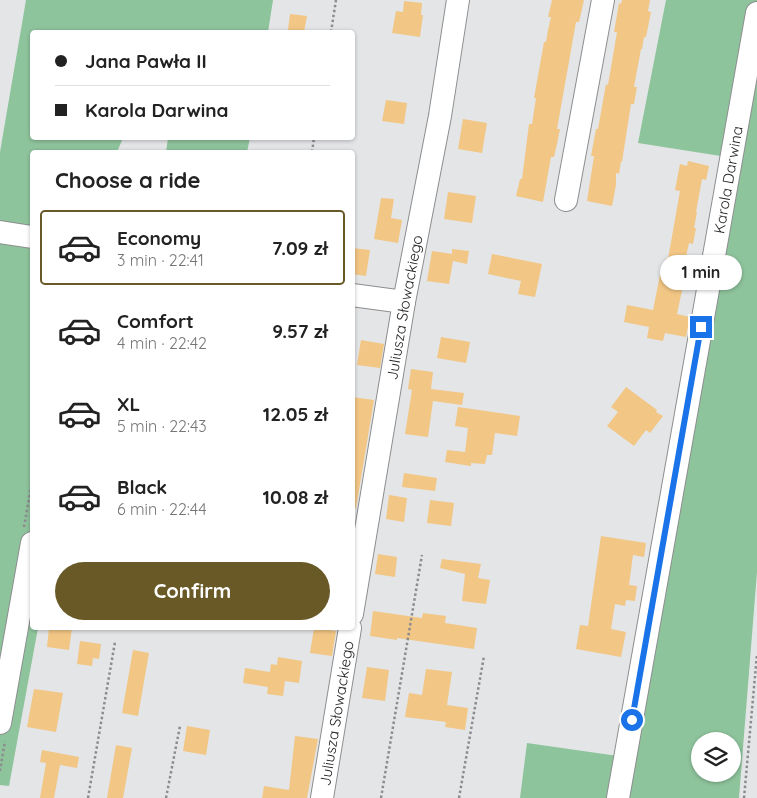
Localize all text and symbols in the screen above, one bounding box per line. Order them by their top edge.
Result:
text: Jana Pawła II [85,49,207,73]
text: Karola Darwina [85,98,229,122]
street label: Karola Darwina [709,124,746,235]
text: Choose a ride [55,166,200,194]
icon: car [57,225,102,270]
text: Economy [117,226,201,250]
street label: Juliusza Słowackiego [382,233,426,381]
text: 7.09 zł [272,236,328,260]
text: 3 min · 22:41 [117,250,204,270]
callout: 1 min [660,255,742,290]
text: 1 min [682,262,720,282]
icon: car [57,308,102,353]
text: Comfort [117,309,194,333]
route end [690,316,712,338]
text: 9.57 zł [272,319,328,343]
text: 4 min · 22:42 [117,333,207,353]
icon: car [57,391,102,436]
text: XL [117,392,140,416]
text: 12.05 zł [263,402,328,426]
text: 5 min · 22:43 [117,416,207,436]
icon: car [57,474,102,519]
text: Black [117,475,167,499]
text: 10.08 zł [262,485,328,509]
text: 6 min · 22:44 [117,499,207,519]
button: Confirm [55,562,330,620]
street label: Juliusza Słowackiego [315,639,357,787]
route start [621,709,643,731]
map controls [691,732,741,782]
button: layers [691,732,741,782]

